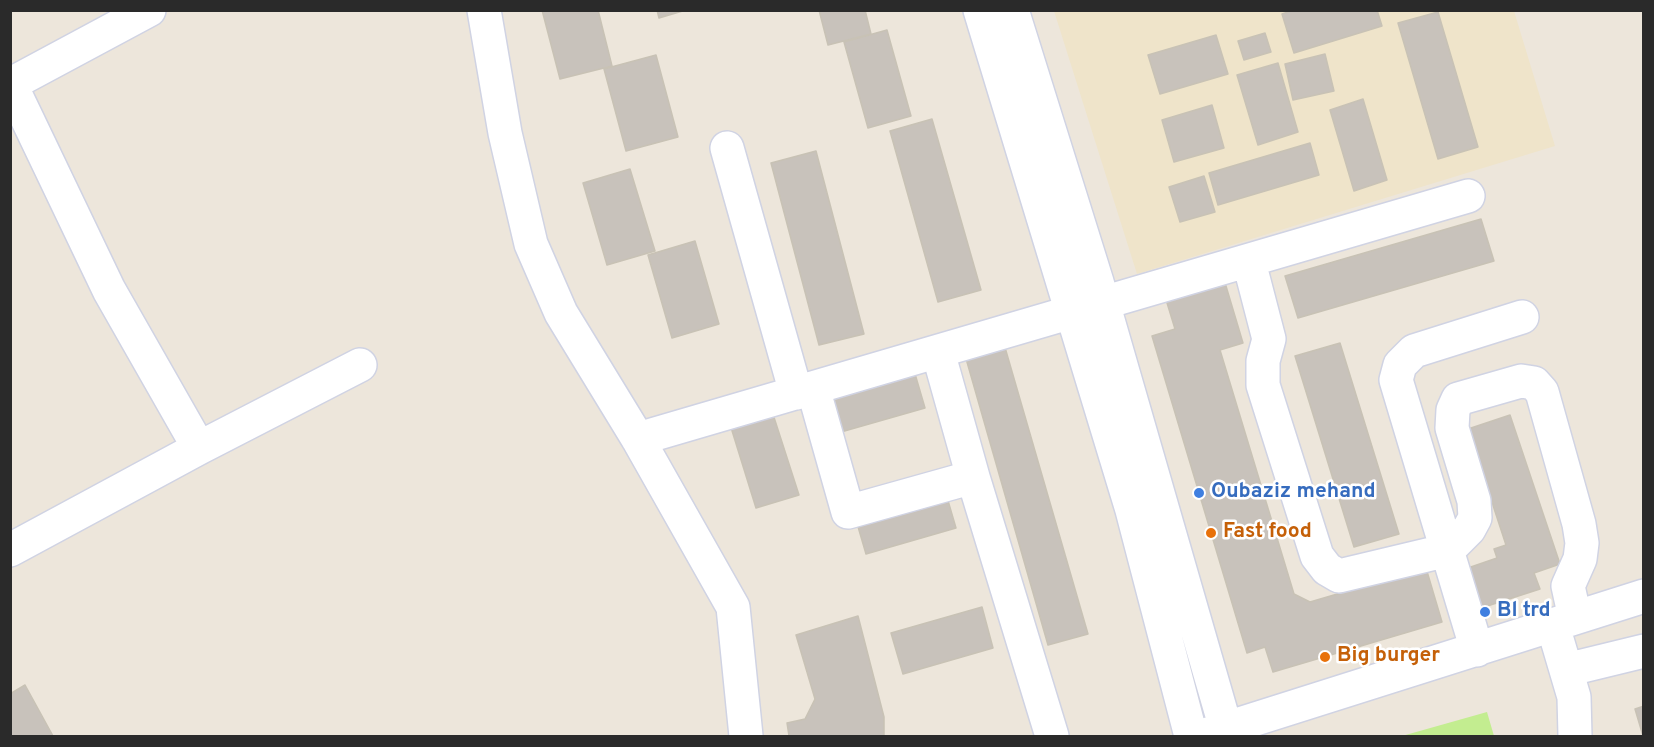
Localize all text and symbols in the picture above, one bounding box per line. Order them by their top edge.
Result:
place label: Oubaziz mehand [1211,480,1376,506]
marker: Oubaziz mehand [1192,486,1206,500]
place label: Fast food [1223,520,1312,546]
marker: Fast food [1204,526,1218,540]
place label: Bl trd [1497,599,1551,625]
marker: Bl trd [1478,605,1492,619]
place label: Big burger [1337,644,1440,670]
marker: Big burger [1318,650,1332,664]

